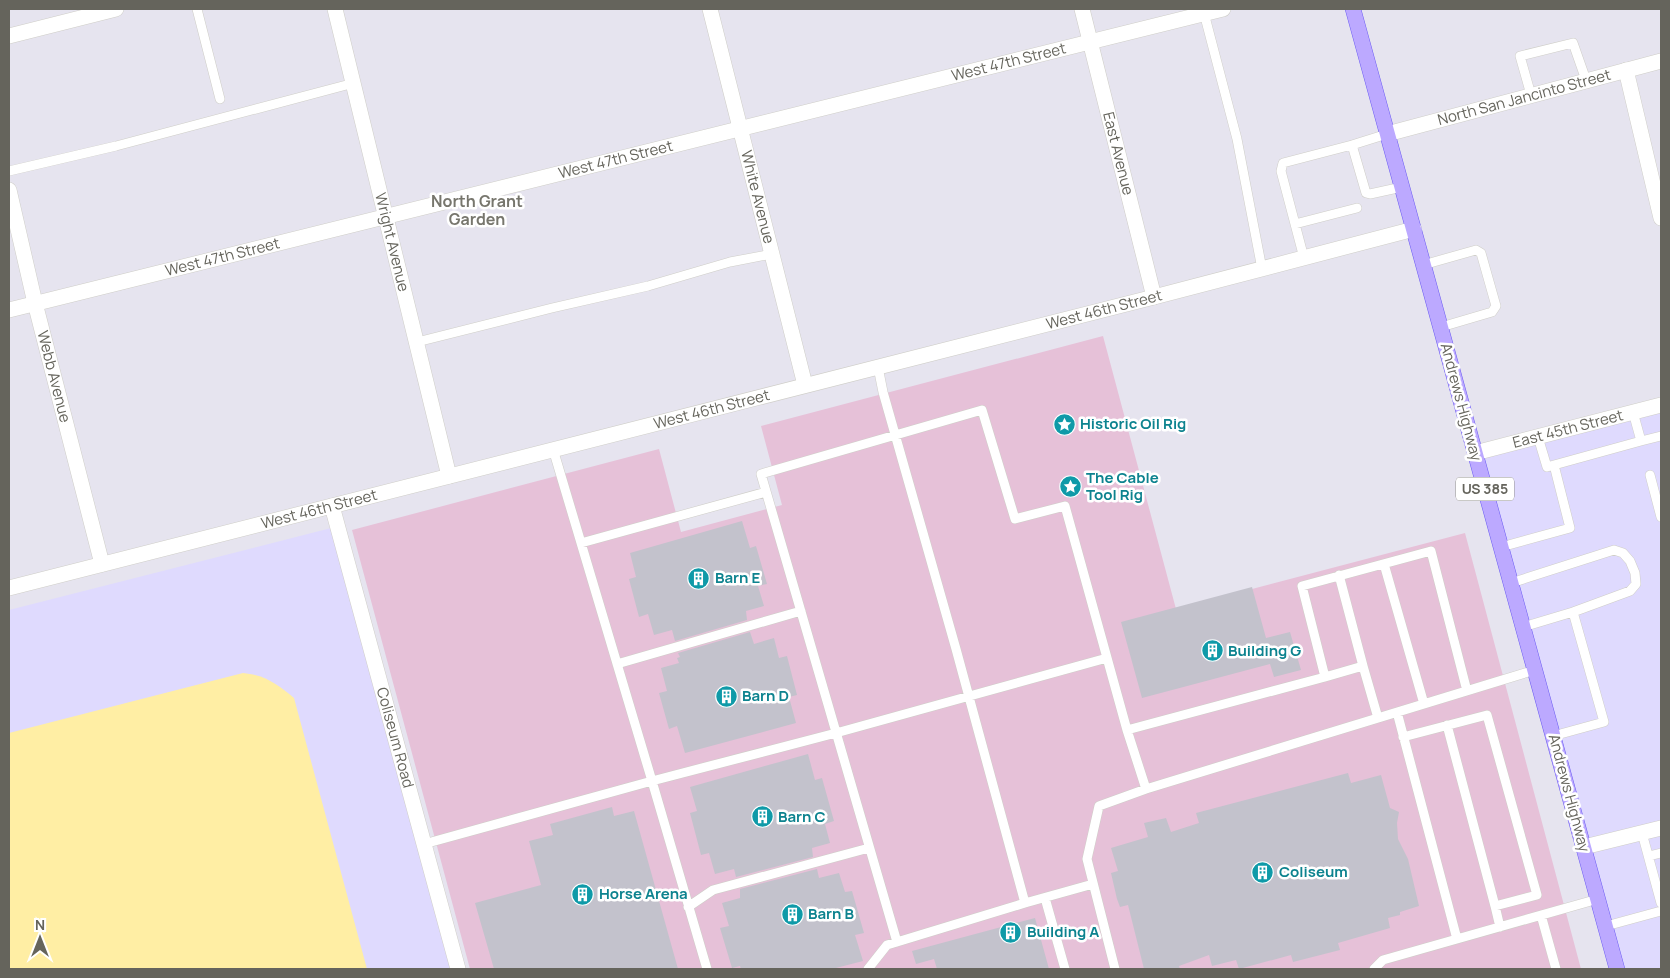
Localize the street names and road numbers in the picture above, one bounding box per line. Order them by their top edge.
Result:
street label: West 47th Street [949,37,1068,86]
street label: North San Jancinto Street [1435,64,1613,130]
street label: East Avenue [1098,110,1139,198]
street label: West 47th Street [556,135,675,183]
street label: White Avenue [736,148,780,246]
street label: Wright Avenue [370,190,415,294]
street label: West 47th Street [163,232,282,281]
street label: West 46th Street [1044,284,1164,334]
street label: Webb Avenue [33,328,76,425]
street label: Andrews Highway [1436,340,1487,463]
street label: West 46th Street [651,384,772,434]
street label: East 45th Street [1510,404,1625,453]
road number: US 385 [1456,478,1514,500]
street label: West 46th Street [259,484,379,534]
street label: Coliseum Road [372,685,419,790]
street label: Andrews Highway [1544,731,1595,854]

